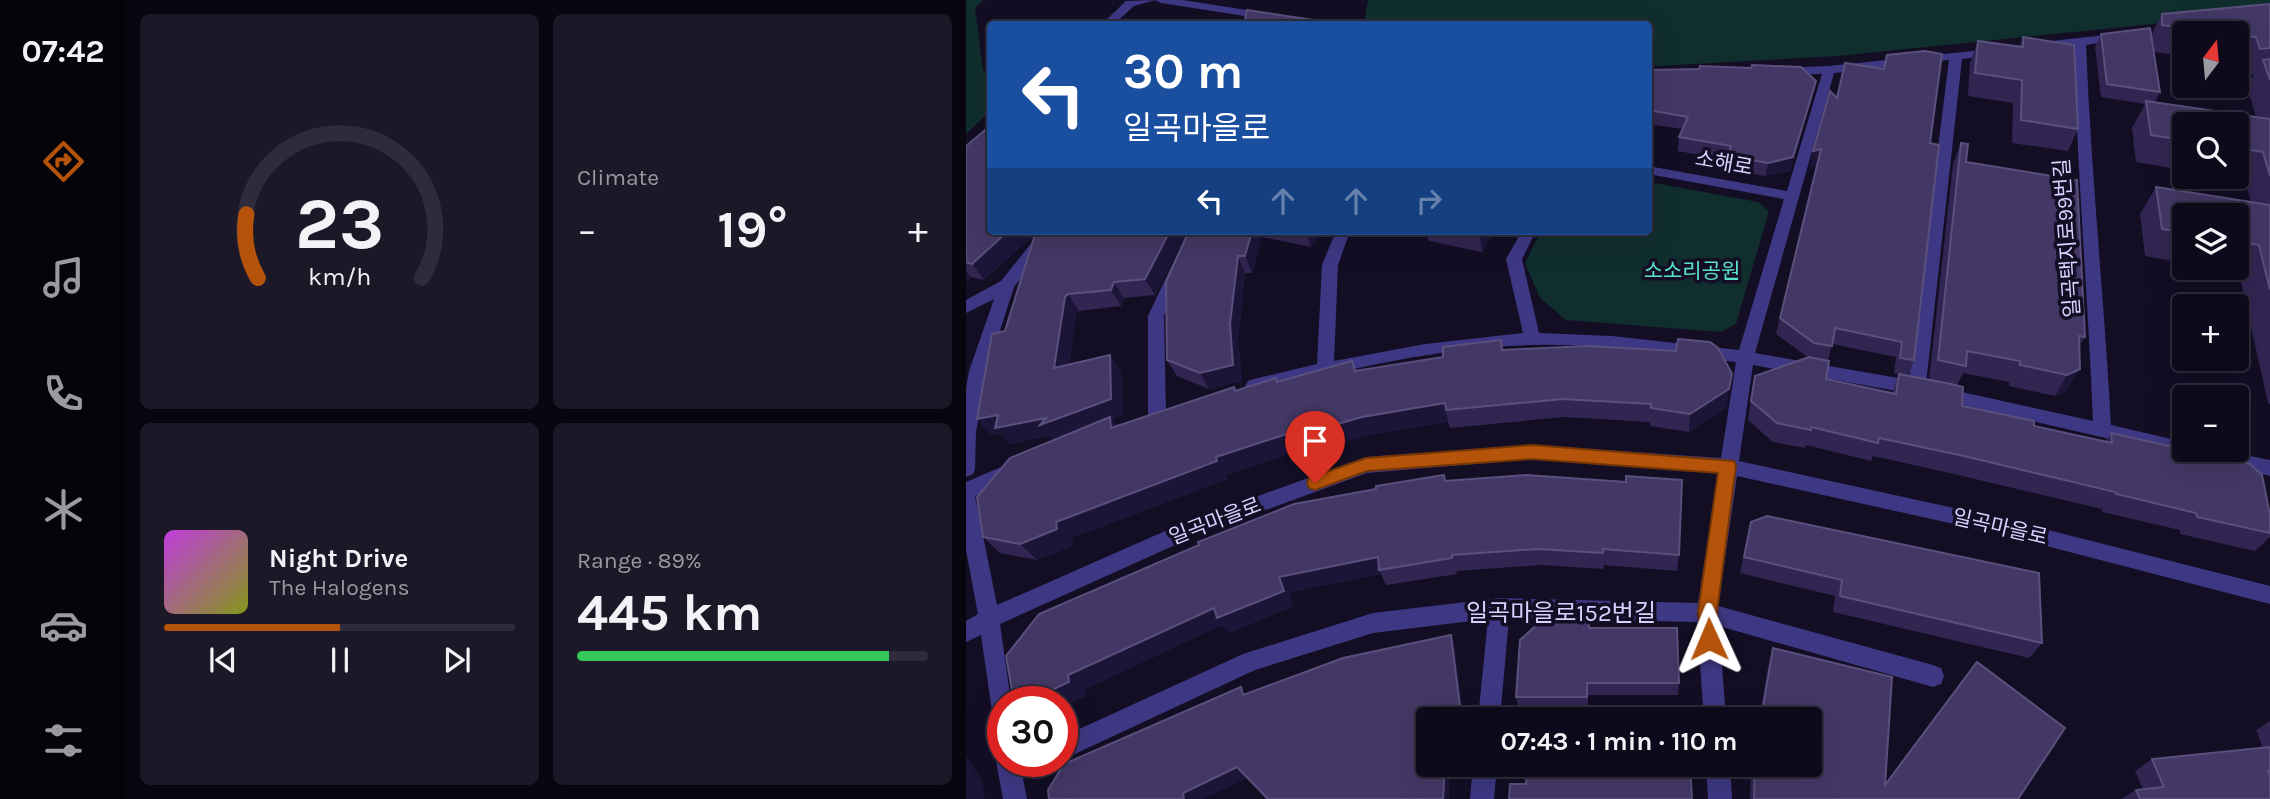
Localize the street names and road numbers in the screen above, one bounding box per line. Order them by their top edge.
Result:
street label: 소해로 [1693,146,1755,180]
street label: 일곡택지로99번길 [2049,158,2085,318]
street label: 일곡마을로 [1166,492,1264,550]
street label: 일곡마을로 [1950,504,2050,550]
street label: 일곡마을로152번길 [1466,599,1656,627]

